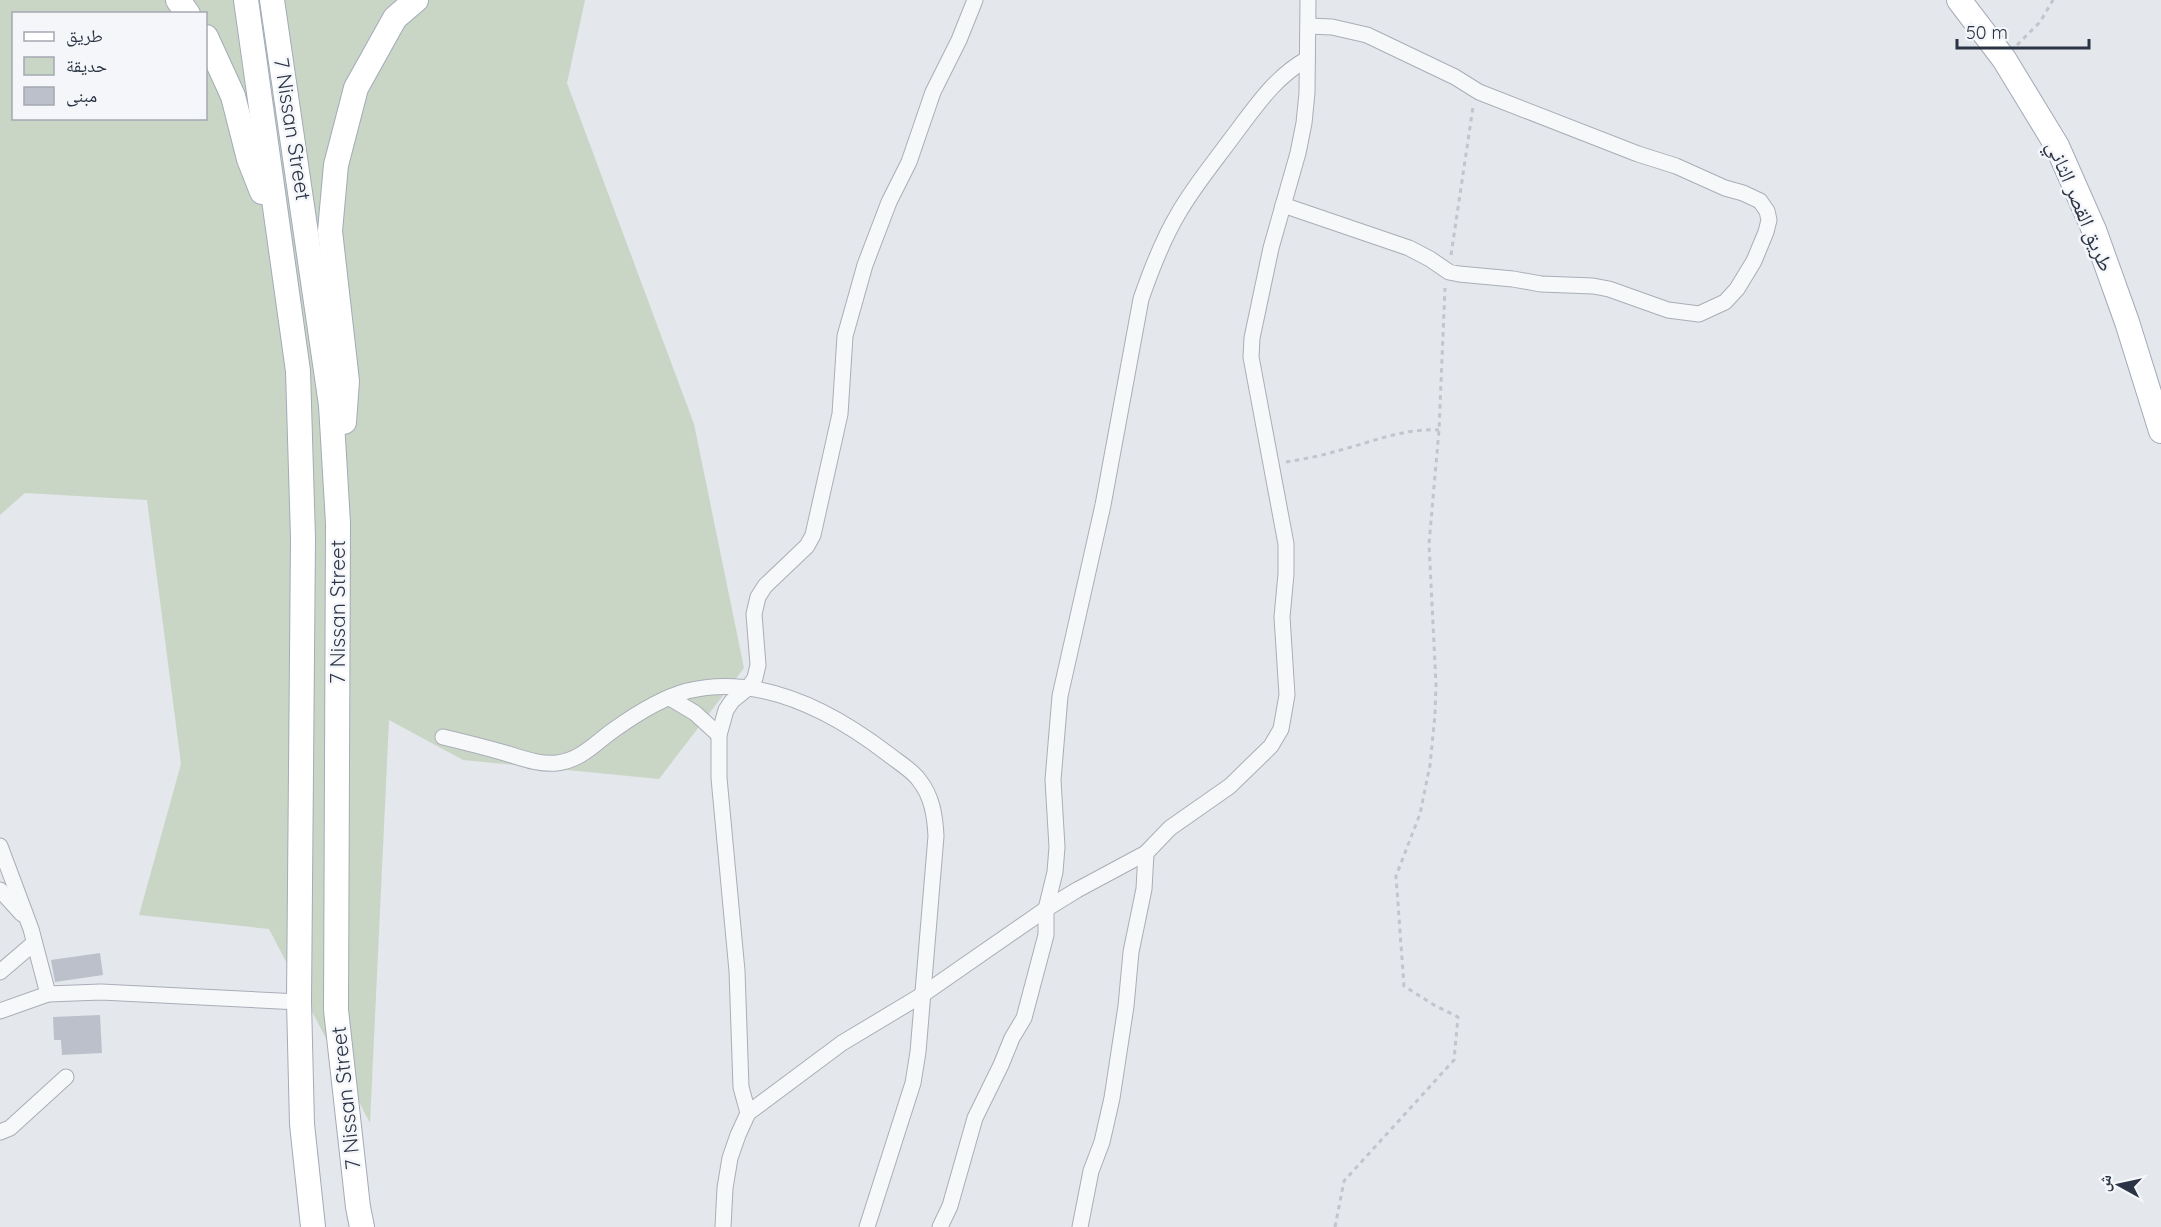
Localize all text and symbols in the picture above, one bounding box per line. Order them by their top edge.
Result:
legend [12,12,207,120]
scale bar [1957,12,2089,50]
text: 50 m [1966,21,2008,44]
text: طريق [66,24,103,47]
text: حديقة [66,54,107,77]
street label: 7 Nissan Street [269,56,317,202]
text: مبنى [66,84,97,107]
street label: طريق القصر الثاني [2038,136,2120,277]
street label: 7 Nissan Street [324,540,350,684]
street label: 7 Nissan Street [325,1025,365,1171]
north arrow [2089,1155,2149,1215]
text: ش [2093,1173,2115,1193]

